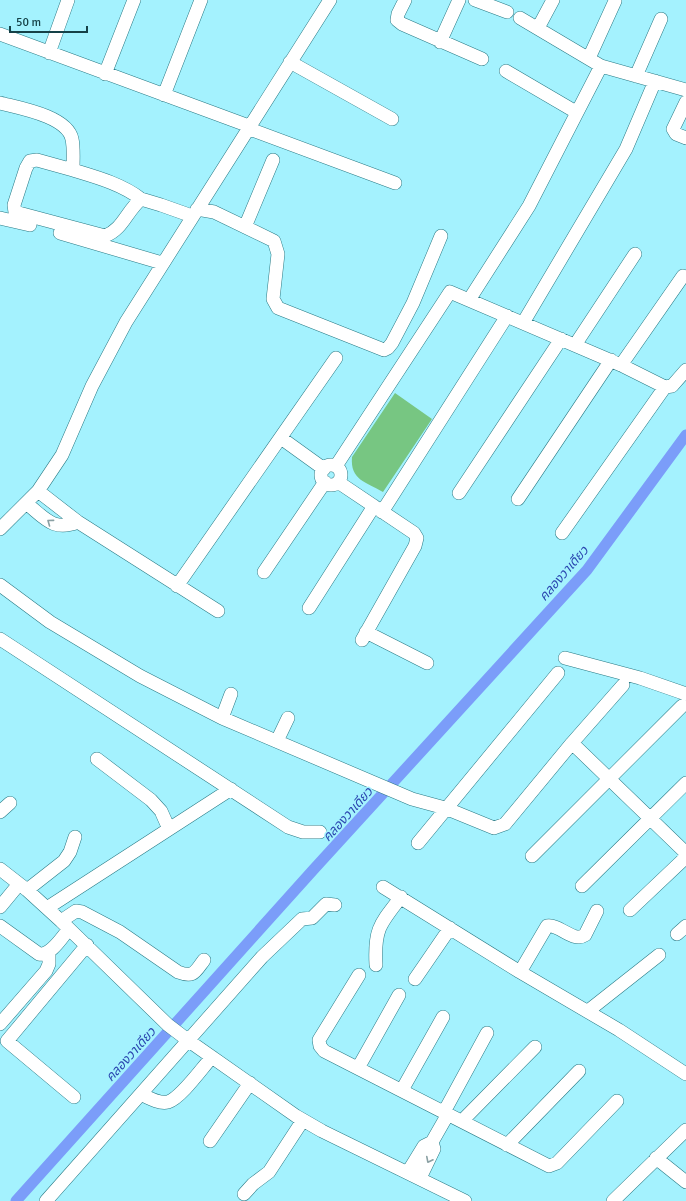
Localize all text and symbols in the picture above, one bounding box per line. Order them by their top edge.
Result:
scale bar [10,8,87,34]
text: 50 m [16,15,41,30]
one-way arrow [48,520,55,527]
water label: คลองวาเดียว [536,543,592,604]
water label: คลองวาเดียว [319,784,377,845]
water label: คลองวาเดียว [102,1024,160,1085]
one-way arrow [426,1156,433,1164]

